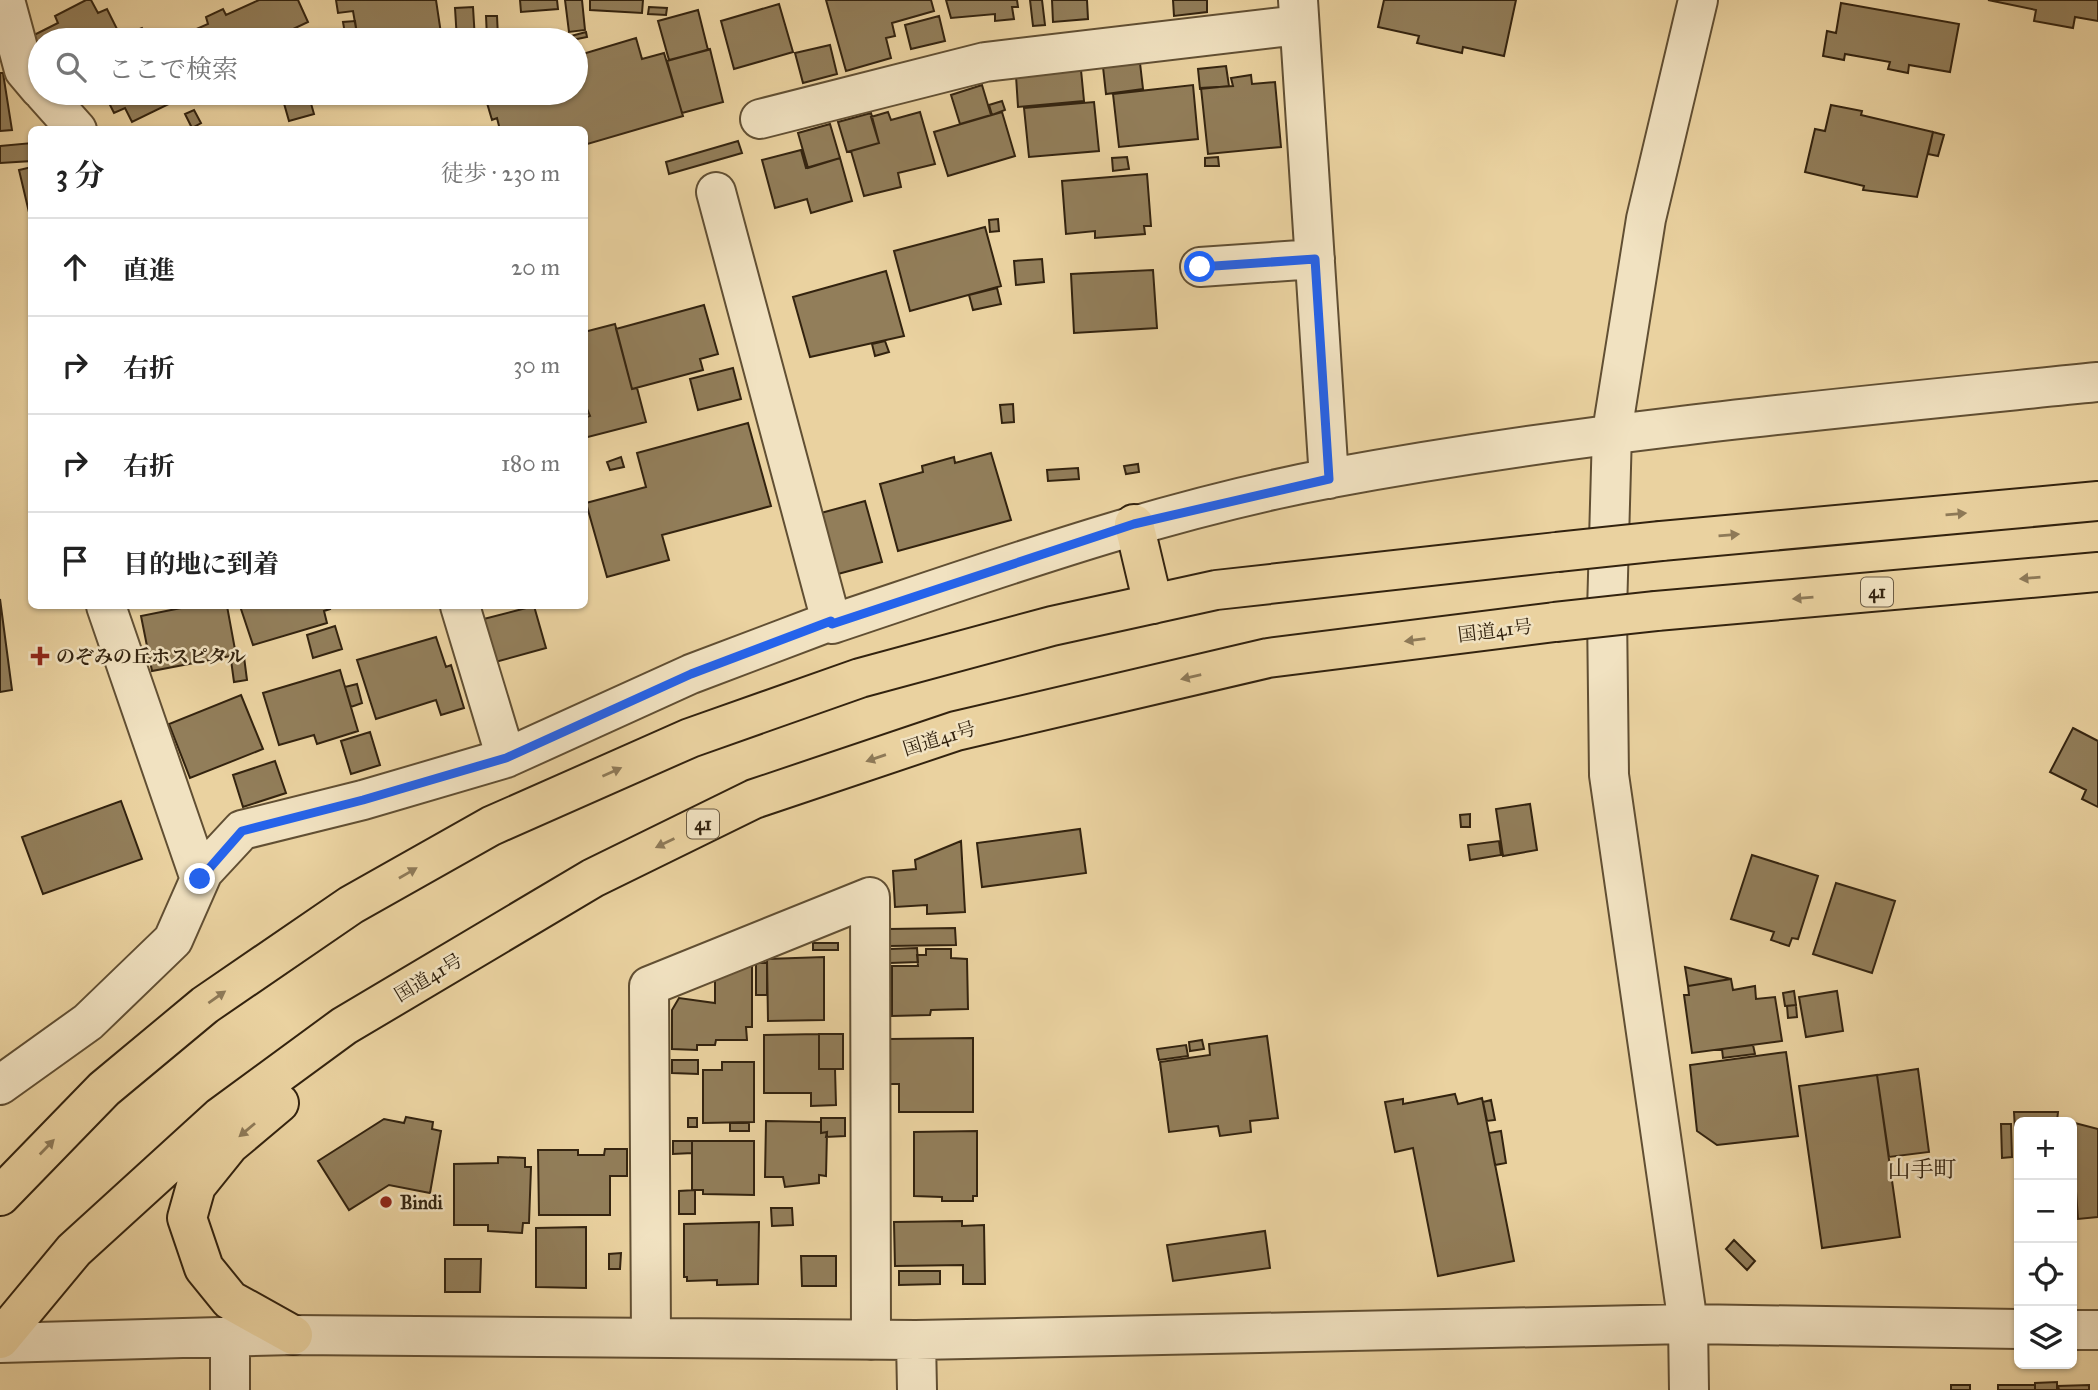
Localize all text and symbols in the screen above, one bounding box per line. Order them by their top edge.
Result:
search box [28,28,588,105]
icon: search [52,48,90,86]
text: ここで検索 [108,53,238,85]
text: 3 分 [56,157,104,193]
text: 徒歩 · 230 m [441,159,560,187]
icon: ahead [56,248,94,286]
route start [1184,251,1215,282]
text: 20 m [511,253,560,281]
text: 直進 [123,254,175,286]
icon: right [56,346,94,384]
text: 30 m [513,351,560,379]
text: 右折 [123,352,175,384]
icon: right [56,444,94,482]
text: 180 m [501,449,560,477]
text: 右折 [123,450,175,482]
one-way arrow [1945,508,1967,519]
one-way arrow [1718,529,1740,540]
icon: arrive [56,542,94,580]
text: 目的地に到着 [123,548,279,580]
one-way arrow [2019,573,2041,584]
road number: 41 [1861,578,1893,606]
one-way arrow [1792,593,1814,604]
street label: 国道41号 [1456,615,1534,646]
one-way arrow [1404,634,1426,645]
place label: のぞみの丘ホスピタル [56,645,246,668]
marker: のぞみの丘ホスピタル [30,646,50,666]
one-way arrow [1179,672,1201,683]
street label: 国道41号 [900,717,978,760]
one-way arrow [865,753,886,764]
one-way arrow [601,766,622,777]
road number: 41 [687,810,719,838]
one-way arrow [655,837,675,848]
route end [184,863,215,894]
one-way arrow [398,867,418,879]
street label: 国道41号 [390,948,466,1007]
one-way arrow [208,991,227,1004]
map controls [2014,1117,2077,1369]
button: + [2014,1117,2077,1180]
one-way arrow [239,1122,257,1137]
one-way arrow [38,1138,55,1155]
district label: 山手町 [1888,1155,1957,1183]
button: − [2014,1180,2077,1243]
place label: Bindi [400,1191,444,1214]
marker: Bindi [378,1194,394,1210]
button: locate [2014,1243,2077,1306]
button: layers [2014,1306,2077,1369]

